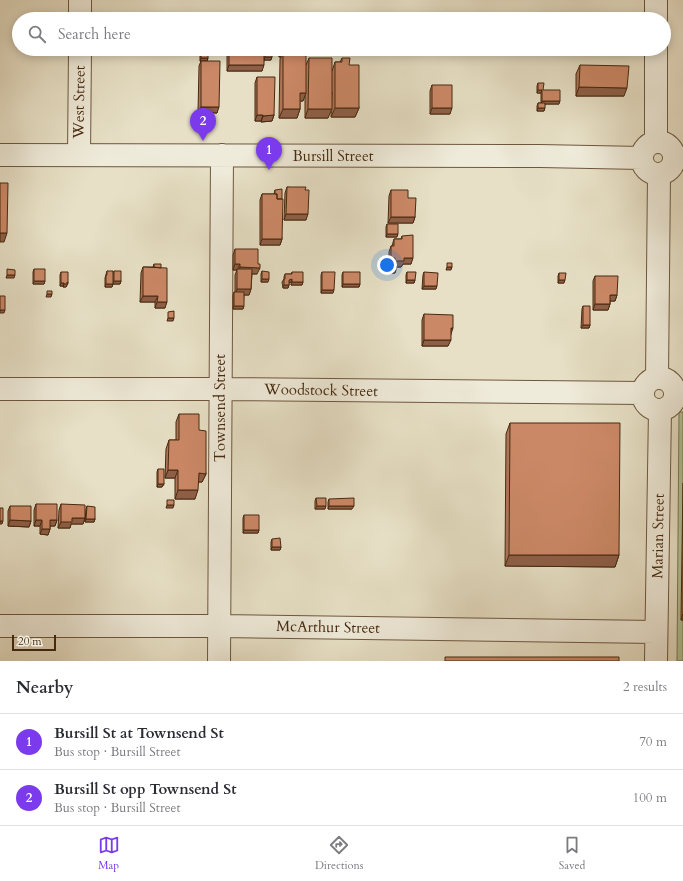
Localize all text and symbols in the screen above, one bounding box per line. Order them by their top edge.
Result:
search box [12,12,671,56]
icon: search [26,23,48,45]
text: Search here [58,24,131,44]
street label: West Street [68,65,90,140]
pin: 2 [190,108,216,141]
pin: 1 [256,137,282,170]
street label: Bursill Street [293,146,374,166]
your location [377,255,397,275]
street label: Townsend Street [210,354,230,462]
street label: Woodstock Street [263,379,378,401]
street label: Marian Street [647,493,669,579]
street label: McArthur Street [276,616,380,638]
scale bar [12,633,56,652]
text: 20 m [18,634,42,649]
text: Nearby [16,676,73,699]
text: 2 results [623,678,667,696]
text: Bursill St at Townsend St [54,723,224,743]
text: 1 [26,733,32,751]
text: 70 m [639,733,667,751]
text: Bus stop · Bursill Street [54,743,181,761]
text: Bursill St opp Townsend St [54,779,236,799]
text: 2 [26,789,32,807]
text: 100 m [633,789,667,807]
text: Bus stop · Bursill Street [54,799,181,817]
tab: Map [98,834,120,873]
tab: Directions [315,834,363,873]
tab: Saved [559,834,585,873]

